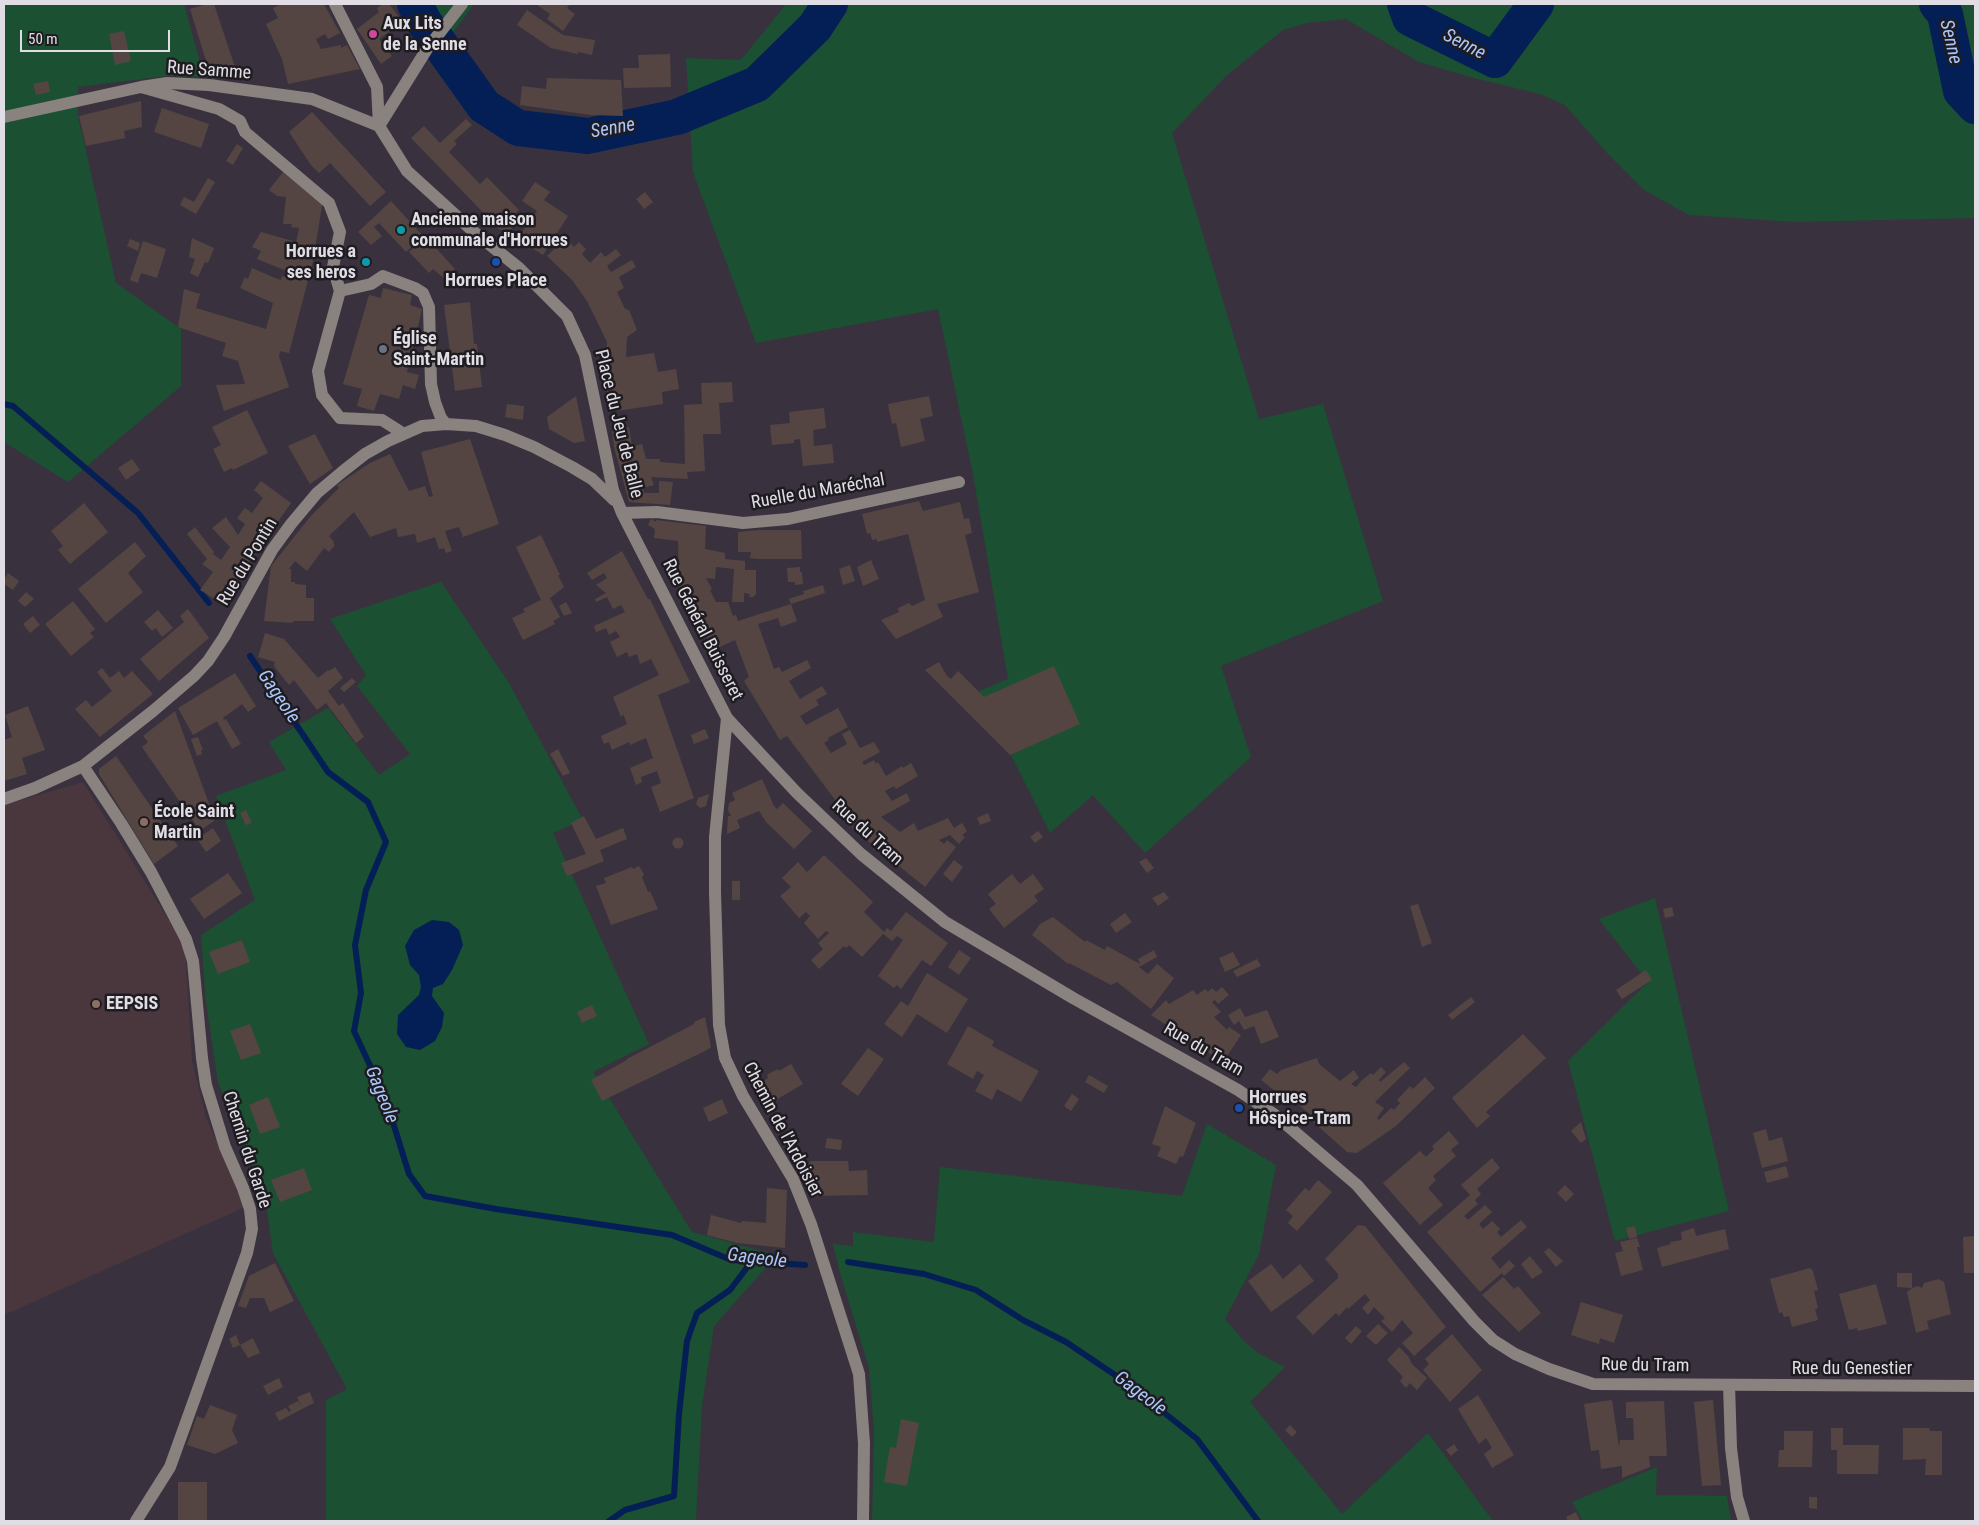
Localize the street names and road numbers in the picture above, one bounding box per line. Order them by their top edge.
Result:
street label: Rue Samme [166,57,252,85]
street label: Place du Jeu de Balle [589,348,647,500]
street label: Ruelle du Maréchal [750,470,886,514]
street label: Rue du Pontin [213,514,283,610]
street label: Rue Général Buisseret [657,556,747,704]
street label: Rue du Tram [827,795,907,871]
street label: Rue du Tram [1159,1018,1247,1082]
street label: Chemin de l'Ardoisier [737,1059,827,1201]
street label: Chemin du Garde [217,1089,275,1211]
street label: Rue du Tram [1601,1354,1689,1378]
street label: Rue du Genestier [1792,1358,1912,1380]

